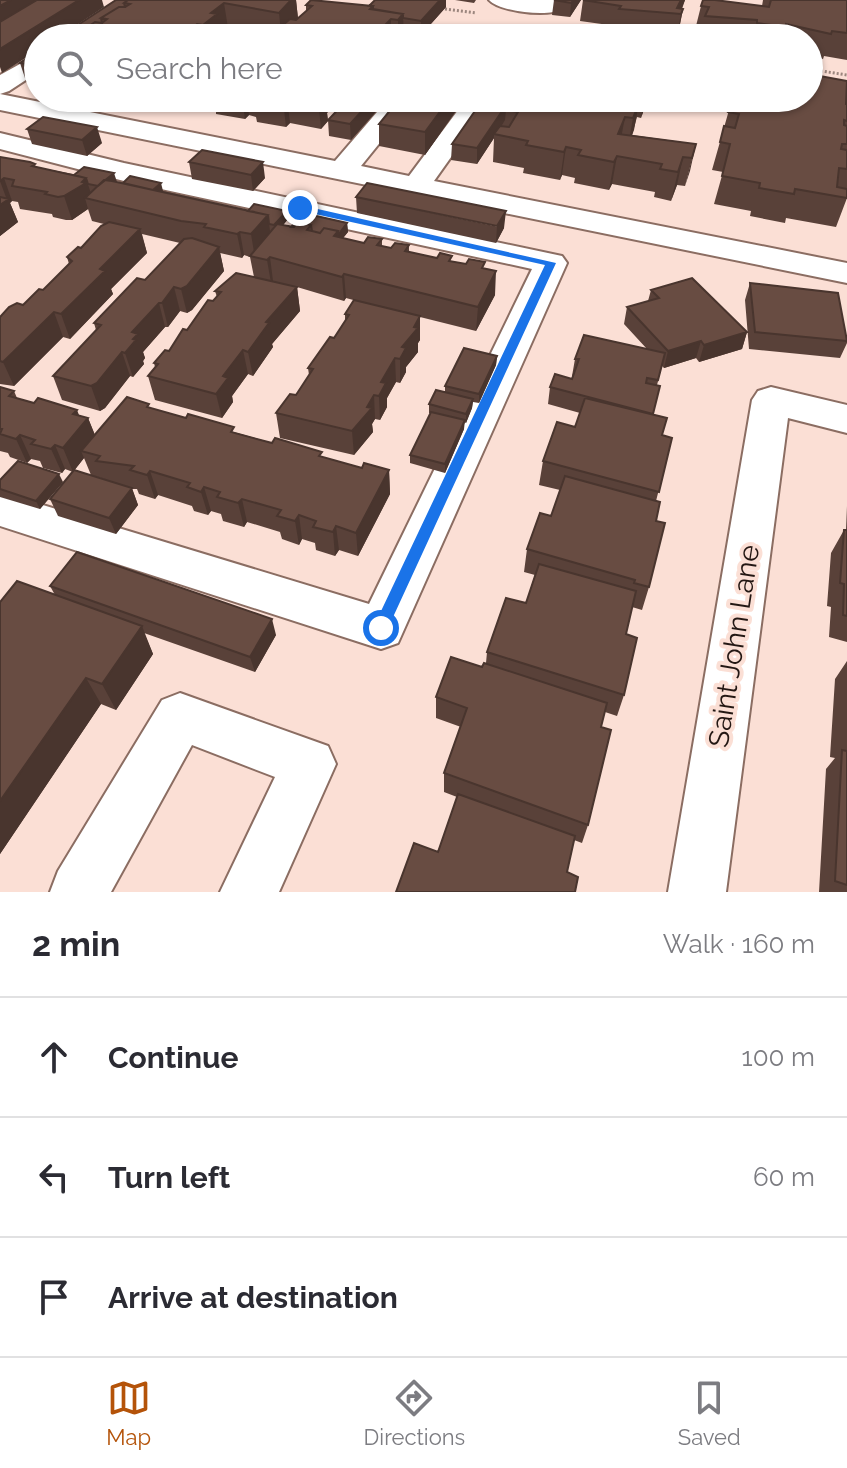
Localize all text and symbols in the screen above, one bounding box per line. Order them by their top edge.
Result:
search box [24,24,823,112]
icon: search [52,46,96,90]
text: Search here [116,51,283,86]
route end [282,190,318,226]
street label: Saint John Lane [702,543,766,749]
route start [363,610,399,646]
text: 2 min [32,924,120,964]
text: Walk · 160 m [663,929,815,959]
icon: ahead [32,1035,76,1079]
text: Continue [108,1040,239,1075]
text: 100 m [742,1042,815,1072]
icon: left [32,1155,76,1199]
text: Turn left [108,1160,230,1195]
text: 60 m [753,1162,815,1192]
icon: arrive [32,1275,76,1319]
text: Arrive at destination [108,1280,398,1315]
tab: Map [106,1376,151,1450]
tab: Directions [364,1376,465,1450]
tab: Saved [678,1376,741,1450]

